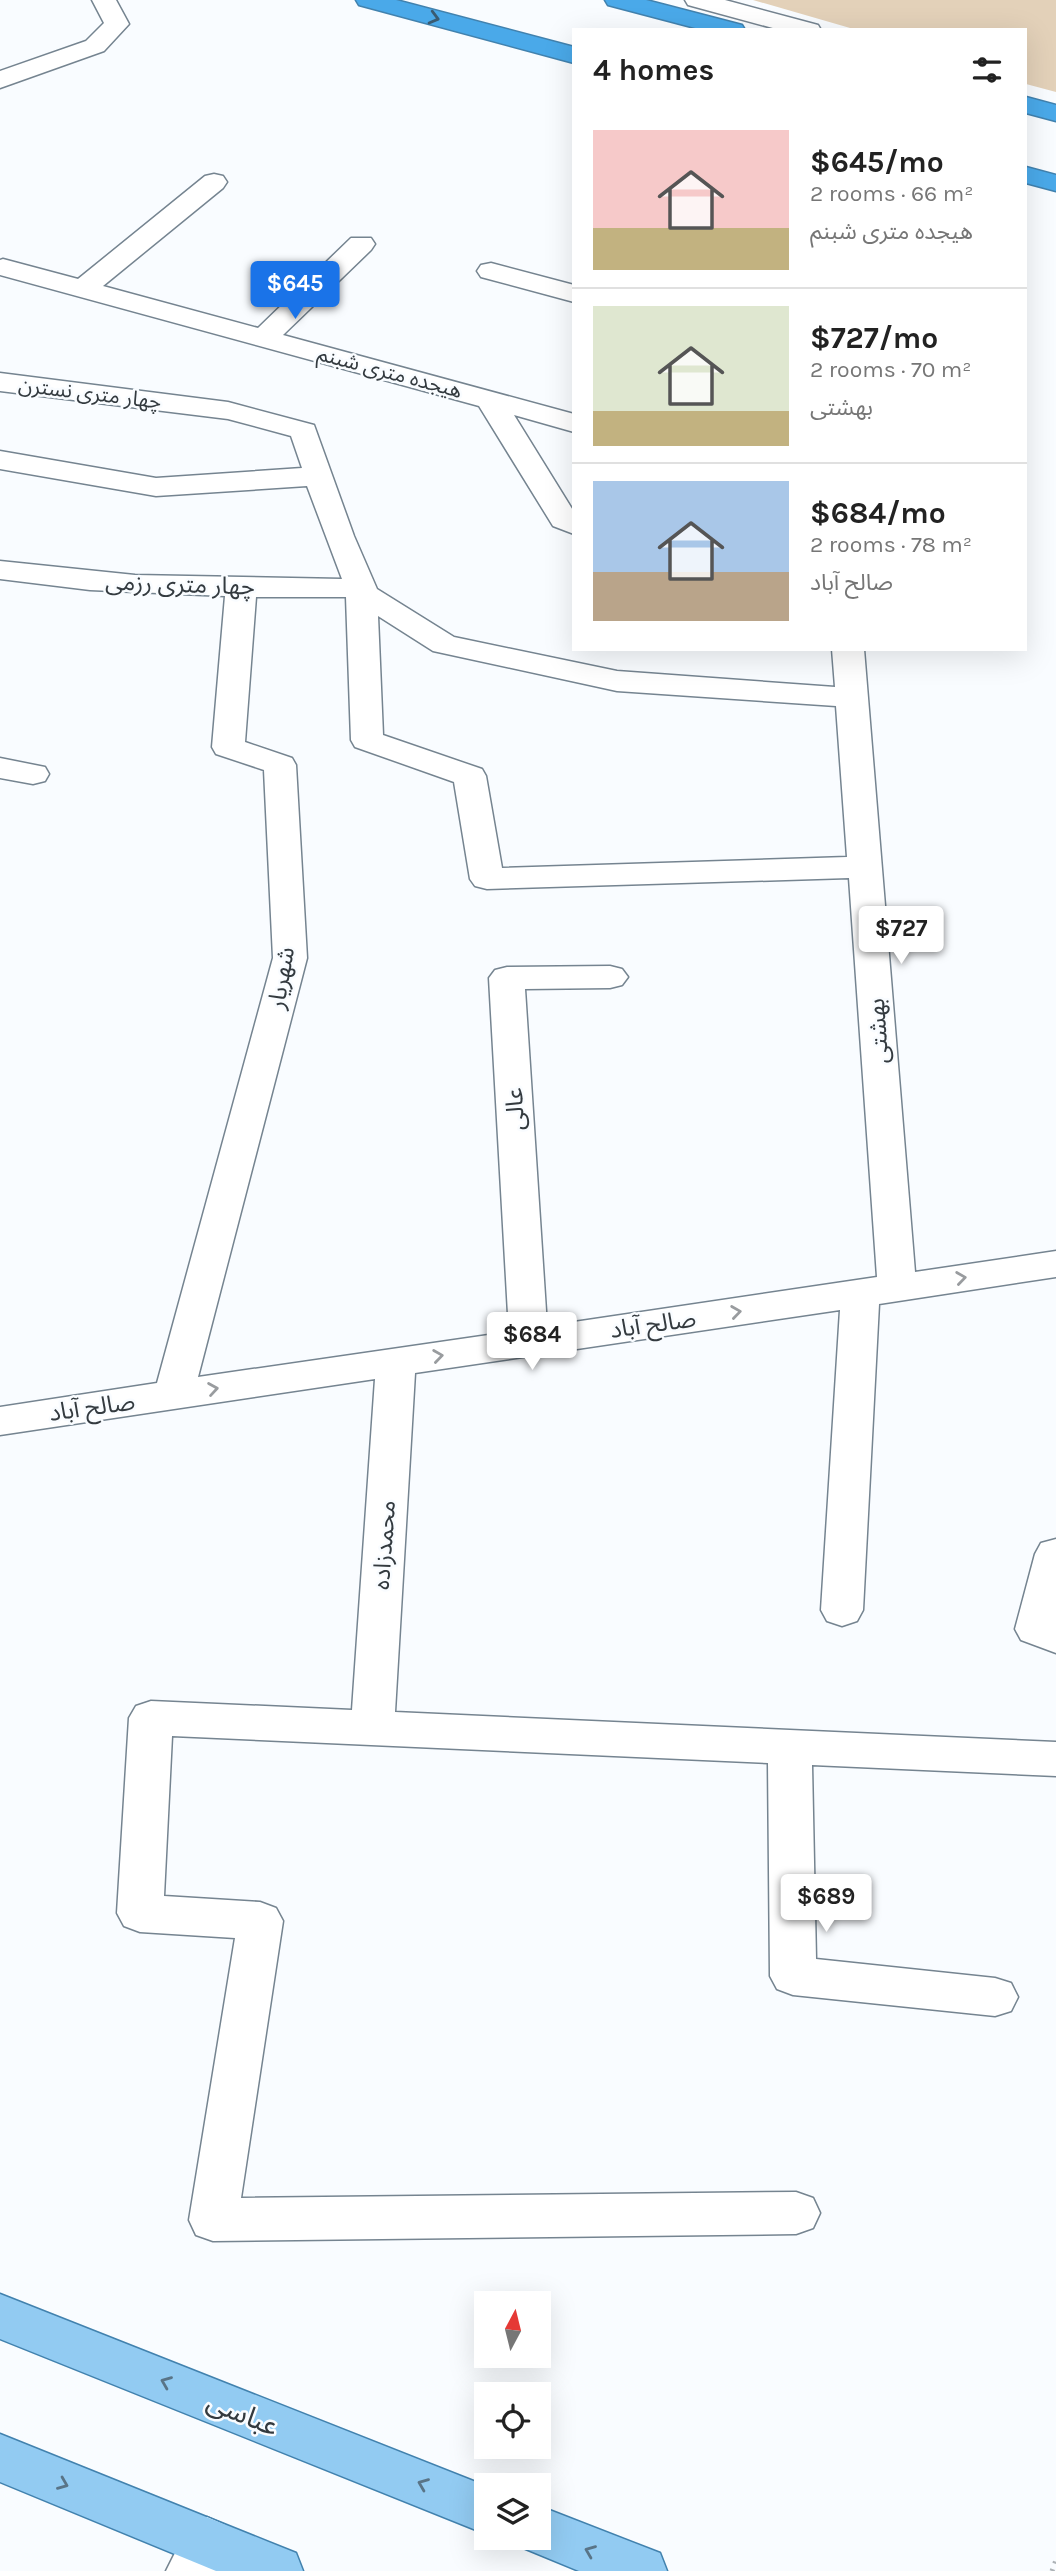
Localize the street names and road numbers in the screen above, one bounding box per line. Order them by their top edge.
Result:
street label: هیجده متری شبنم [314,341,465,406]
street label: چهار متری نسترن [17,372,163,415]
street label: چهار متری رزمی [105,567,255,602]
street label: شهریار [262,945,300,1012]
street label: بهشتی [862,997,894,1065]
street label: عالی [500,1087,530,1131]
street label: صالح آباد [608,1304,698,1347]
street label: صالح آباد [47,1387,137,1430]
street label: محمدزاده [367,1499,401,1591]
street label: عباسى [202,2384,283,2443]

